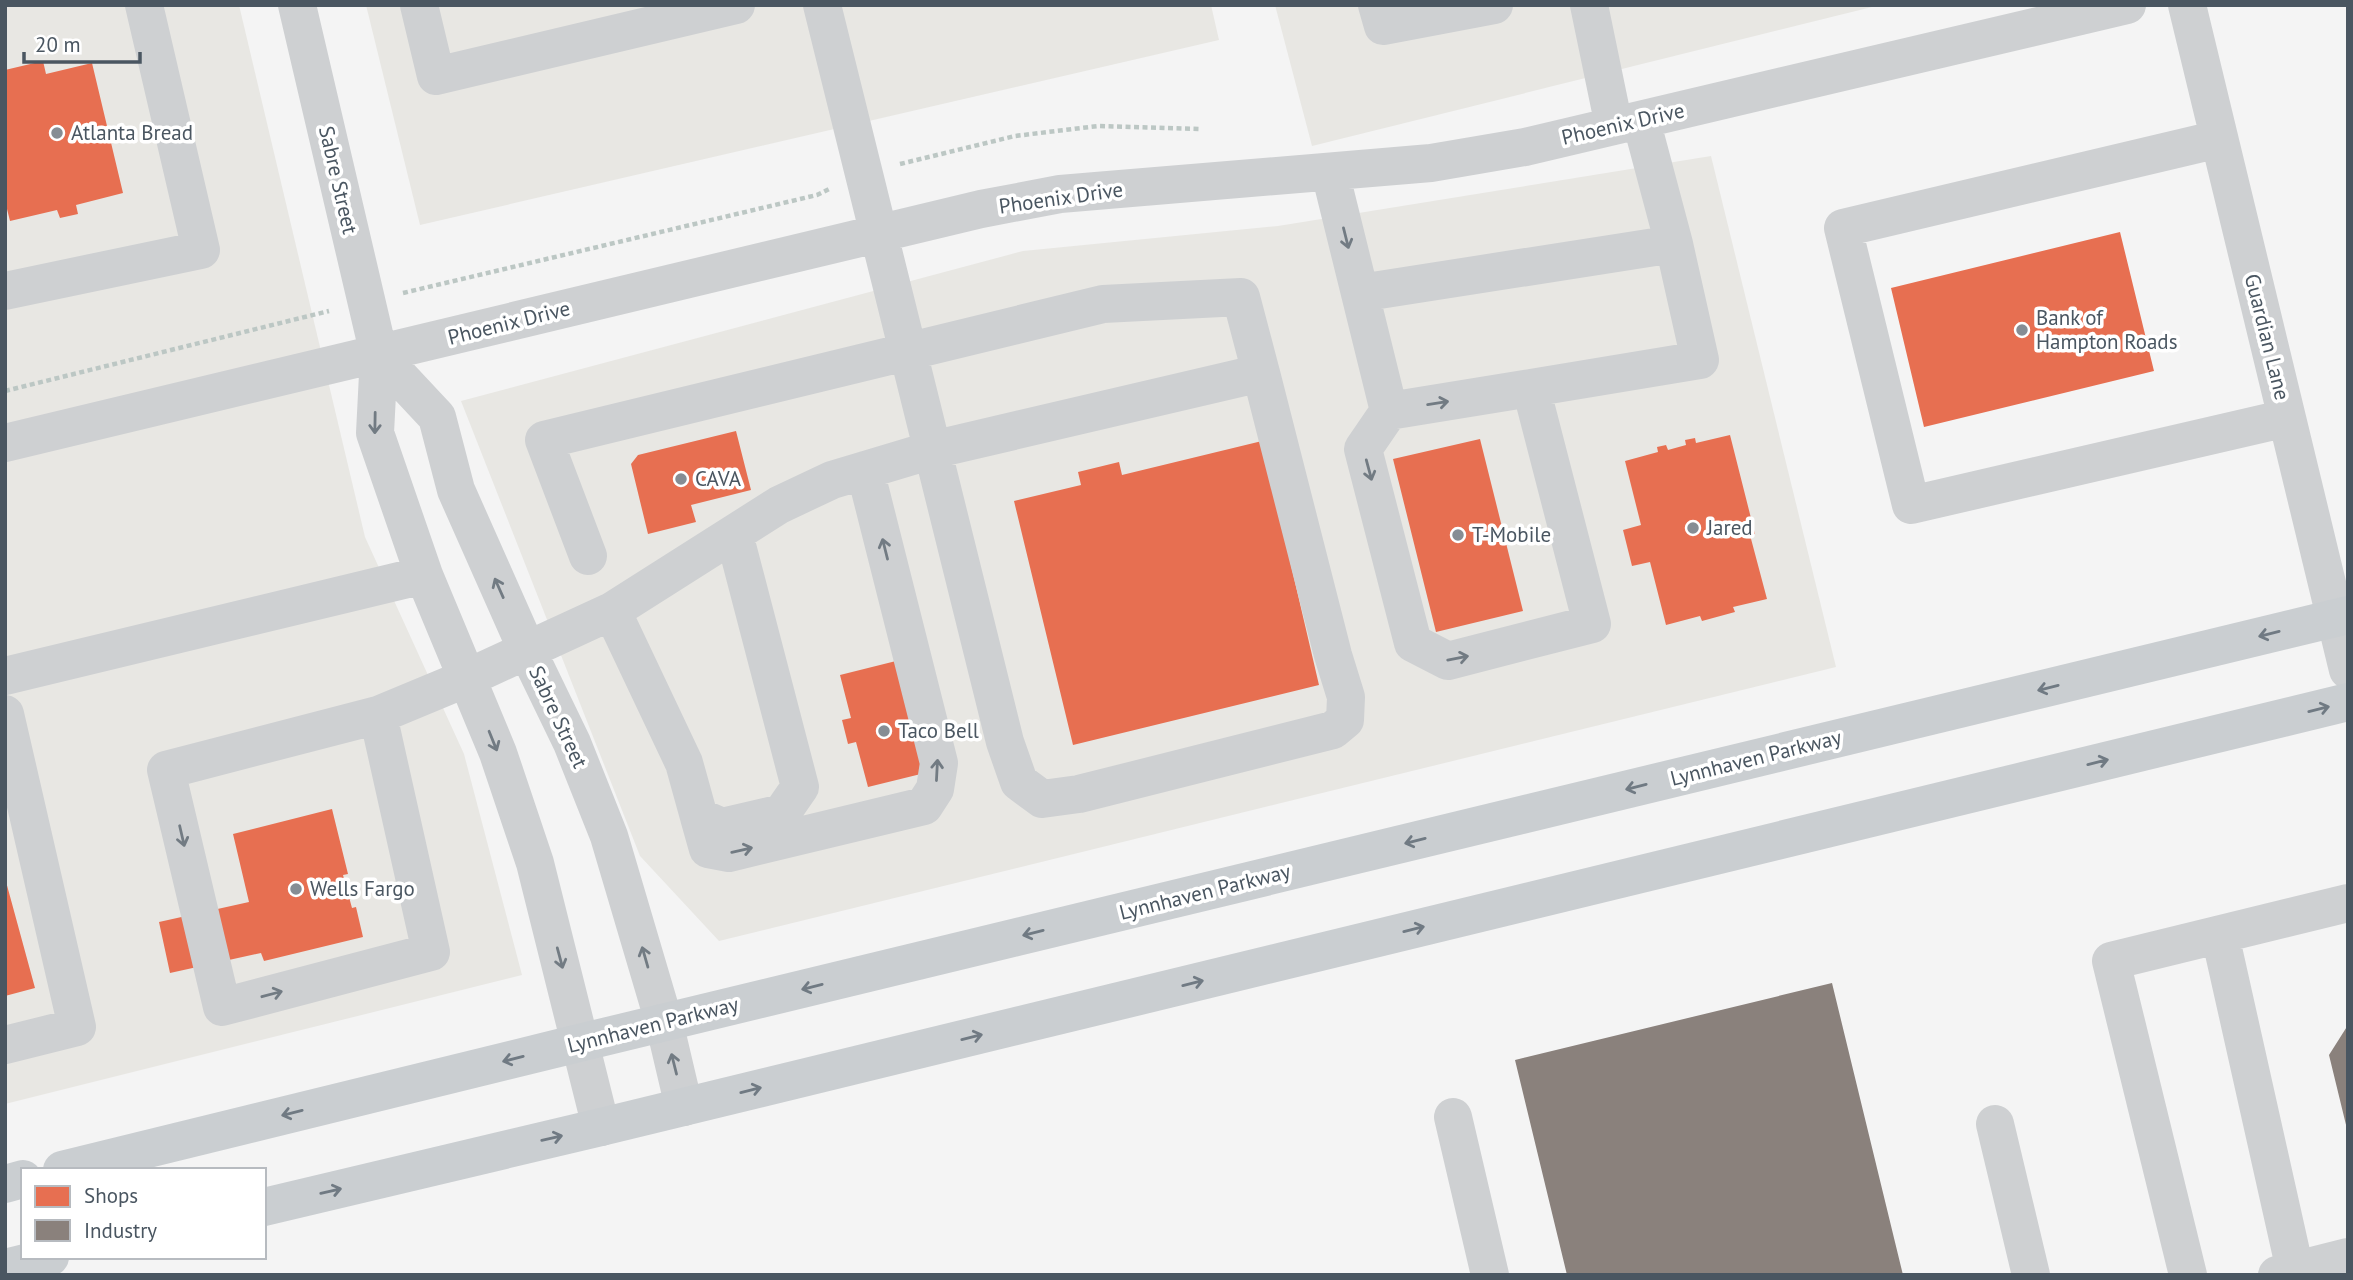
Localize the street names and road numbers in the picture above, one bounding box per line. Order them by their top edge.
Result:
street label: Phoenix Drive [1559,96,1687,151]
street label: Sabre Street [313,123,364,236]
street label: Phoenix Drive [997,175,1125,220]
street label: Guardian Lane [2239,271,2296,403]
street label: Phoenix Drive [445,294,573,351]
street label: Sabre Street [523,661,594,772]
street label: Lynnhaven Parkway [1668,723,1844,792]
street label: Lynnhaven Parkway [1117,857,1293,926]
street label: Lynnhaven Parkway [565,990,741,1059]

